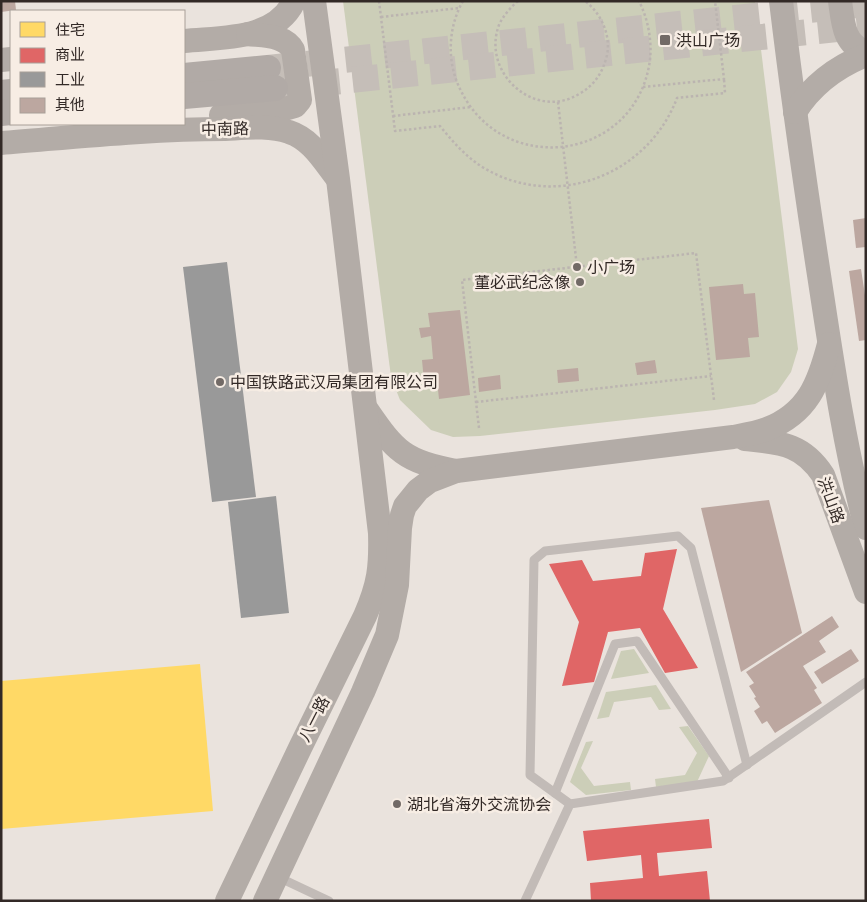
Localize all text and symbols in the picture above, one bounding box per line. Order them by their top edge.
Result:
legend [10,10,185,125]
text: 住宅 [55,20,85,40]
place label: 洪山广场 [676,30,740,51]
marker: 洪山广场 [658,33,672,47]
text: 商业 [55,45,85,65]
text: 工业 [55,70,85,90]
text: 其他 [55,95,85,115]
street label: 中南路 [201,118,249,140]
place label: 小广场 [587,257,635,278]
marker: 小广场 [571,261,583,273]
place label: 董必武纪念像 [474,272,570,293]
marker: 董必武纪念像 [574,276,586,288]
place label: 中国铁路武汉局集团有限公司 [230,372,438,393]
marker: 中国铁路武汉局集团有限公司 [214,376,226,388]
street label: 洪山路 [813,474,849,526]
street label: 八一路 [294,693,334,745]
place label: 湖北省海外交流协会 [407,794,551,815]
marker: 湖北省海外交流协会 [391,798,403,810]

